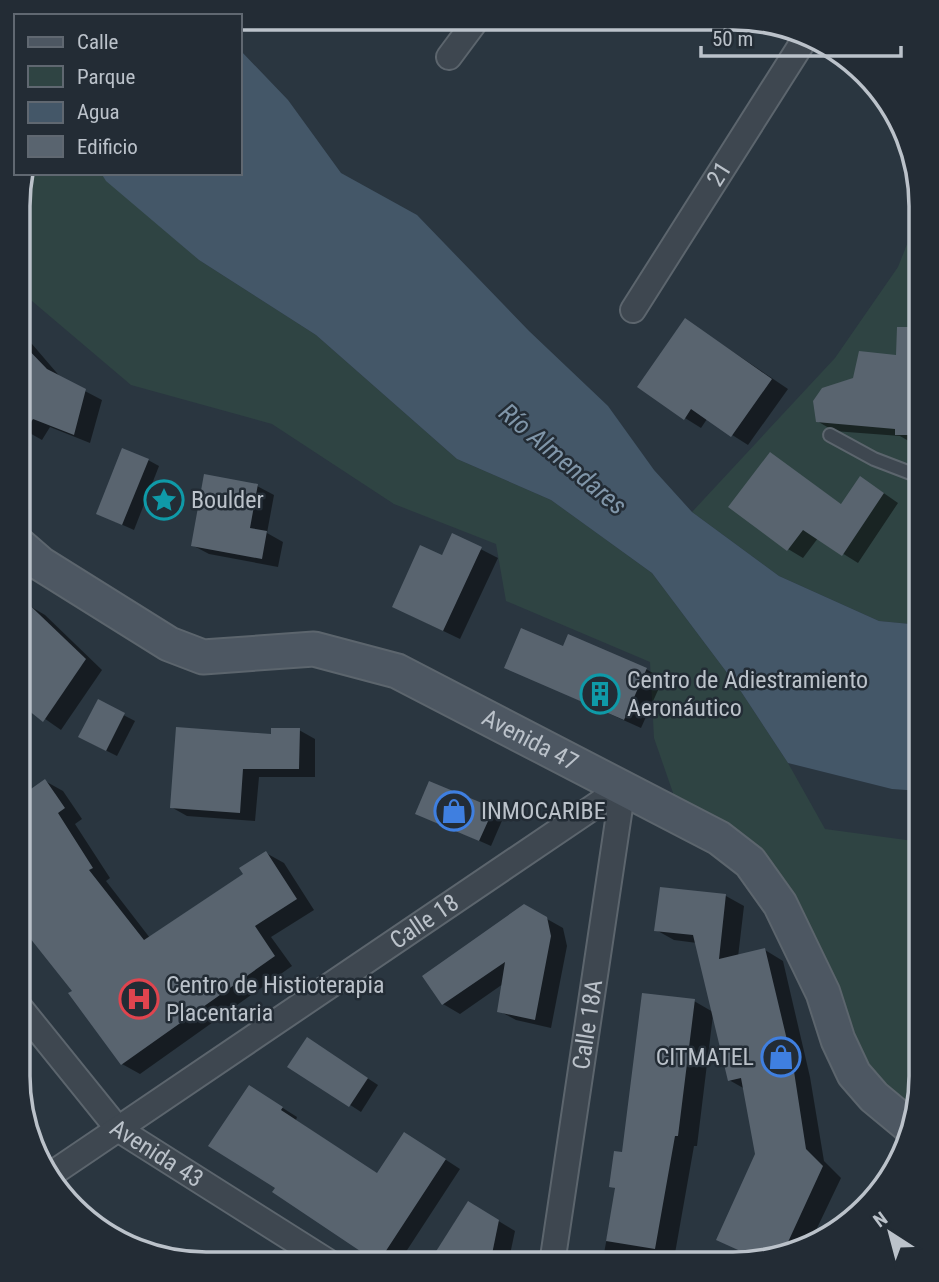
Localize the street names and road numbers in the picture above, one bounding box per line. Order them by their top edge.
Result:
street label: 21 [701,156,737,192]
street label: Avenida 47 [477,704,583,777]
street label: Calle 18 [385,888,464,955]
street label: Calle 18A [567,978,608,1071]
street label: Avenida 43 [105,1114,208,1193]

